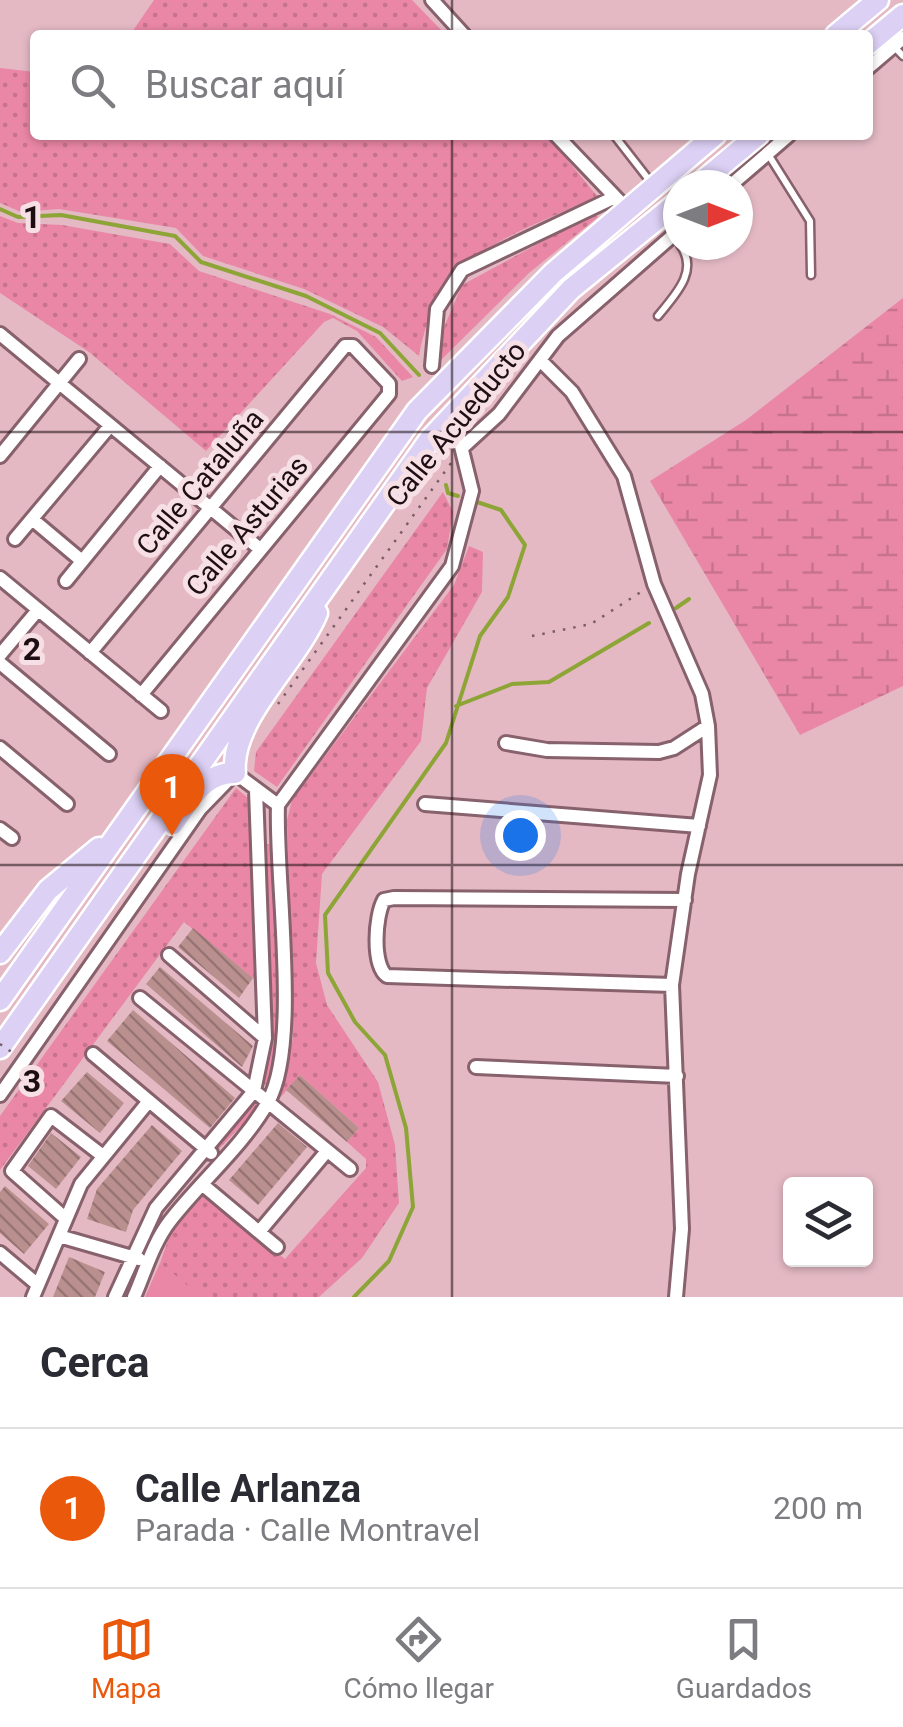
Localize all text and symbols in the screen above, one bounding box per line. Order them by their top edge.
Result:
search box [30,30,873,140]
icon: search [65,58,120,113]
text: Buscar aquí [145,63,345,107]
north arrow [663,170,753,260]
text: 1 [23,198,41,236]
street label: Calle Acueducto [379,335,533,513]
street label: Calle Cataluña [130,403,270,561]
street label: Calle Asturias [179,449,315,603]
text: 2 [23,630,41,668]
pin: 1 [140,754,204,836]
your location [495,810,546,861]
text: 3 [23,1062,41,1100]
map controls [783,1177,873,1267]
button: layers [783,1177,873,1267]
text: Cerca [40,1338,150,1387]
text: Calle Arlanza [135,1467,361,1511]
text: 1 [63,1489,82,1527]
text: 200 m [773,1489,863,1527]
text: Parada · Calle Montravel [135,1511,480,1549]
tab: Mapa [91,1612,162,1705]
tab: Cómo llegar [343,1612,494,1705]
tab: Guardados [676,1612,812,1705]

